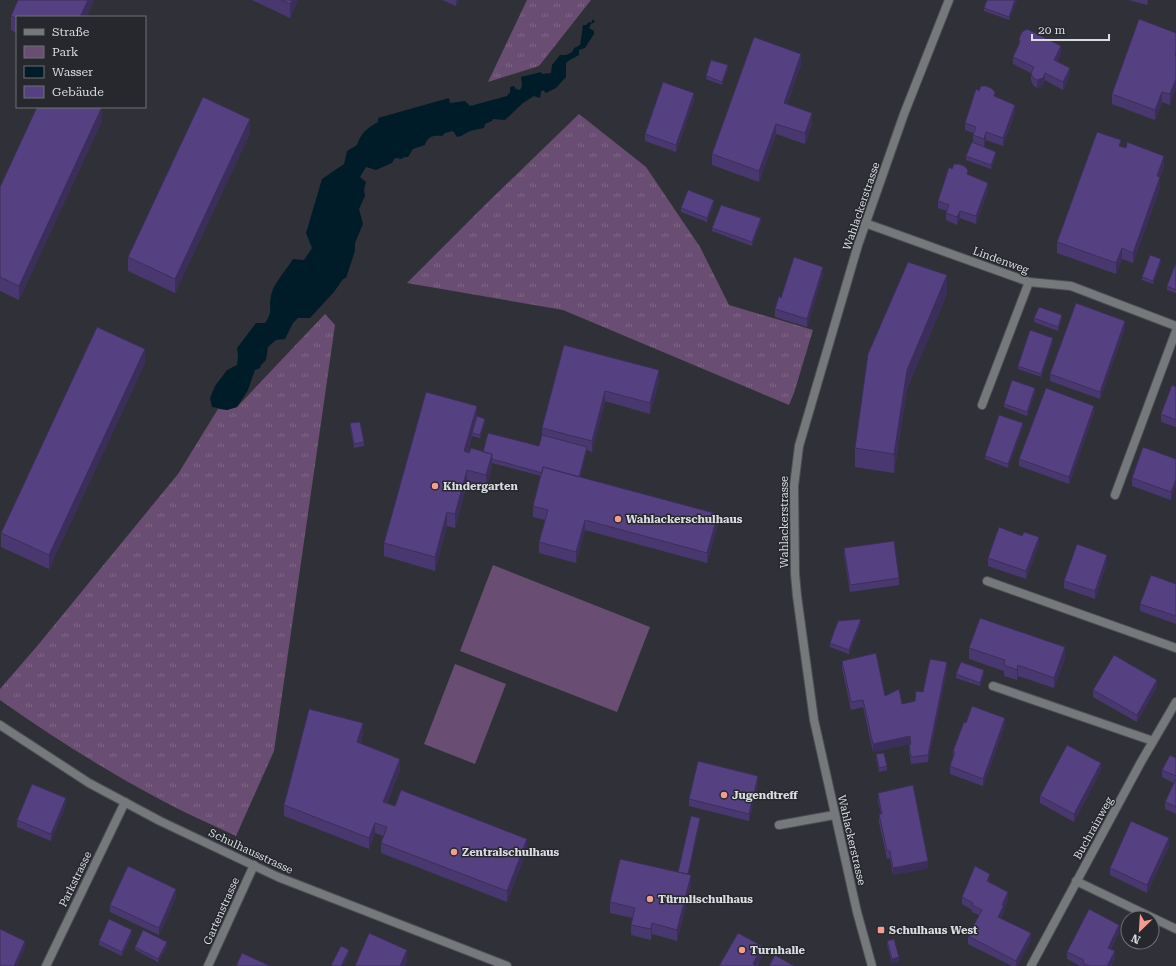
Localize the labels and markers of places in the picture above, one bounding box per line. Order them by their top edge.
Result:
place label: Kindergarten [443,480,518,493]
marker: Kindergarten [430,481,440,491]
place label: Wahlackerschulhaus [626,513,743,526]
marker: Wahlackerschulhaus [613,514,623,524]
place label: Jugendtreff [732,789,798,802]
marker: Jugendtreff [719,790,729,800]
place label: Zentralschulhaus [462,846,560,859]
marker: Zentralschulhaus [449,847,459,857]
place label: Türmlischulhaus [658,893,753,906]
marker: Türmlischulhaus [645,894,655,904]
place label: Schulhaus West [889,924,978,937]
marker: Schulhaus West [876,925,886,935]
place label: Turnhalle [750,944,806,957]
marker: Turnhalle [737,945,747,955]

